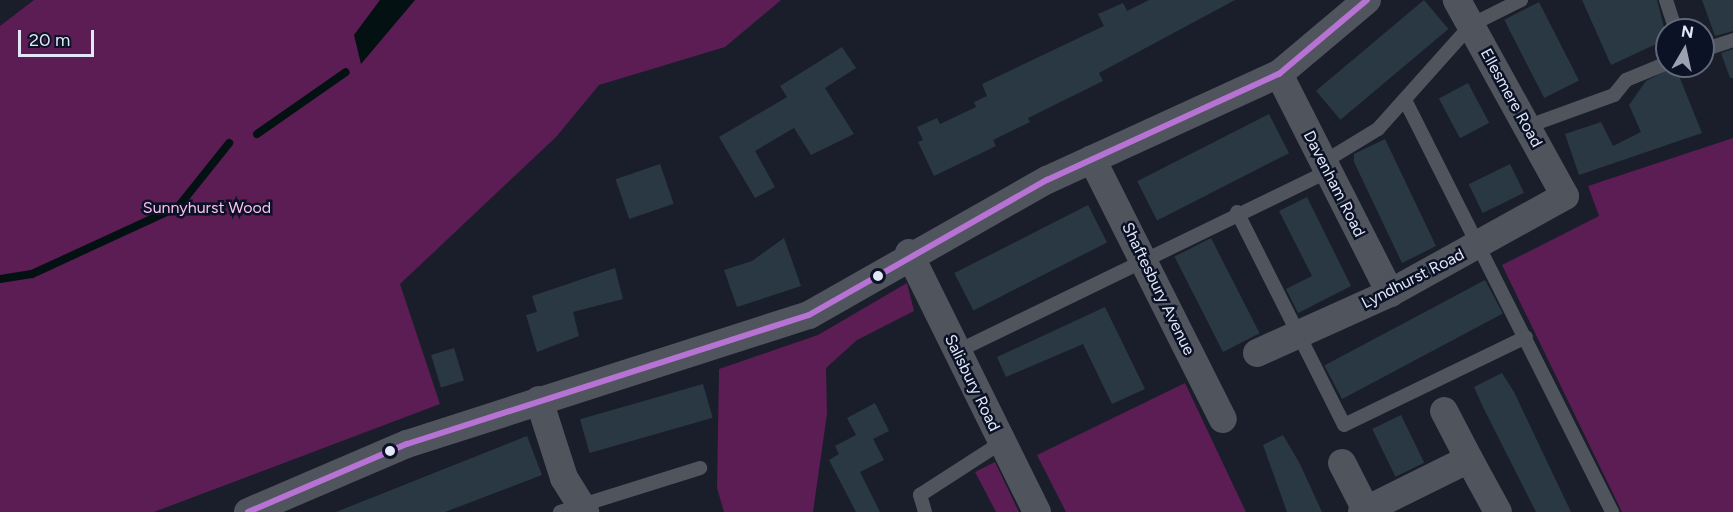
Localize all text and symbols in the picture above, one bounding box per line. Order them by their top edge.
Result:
scale bar [21,18,98,56]
north arrow [1655,18,1715,78]
text: N [1680,21,1695,42]
text: 20 m [29,29,70,51]
street label: Ellesmere Road [1476,45,1546,151]
street label: Davenham Road [1299,128,1369,240]
park label: Sunnyhurst Wood [143,198,271,218]
street label: Shaftesbury Avenue [1118,220,1198,358]
street label: Lyndhurst Road [1359,245,1467,313]
unlabelled marker [872,270,884,282]
street label: Salisbury Road [940,331,1004,435]
unlabelled marker [384,445,396,457]

